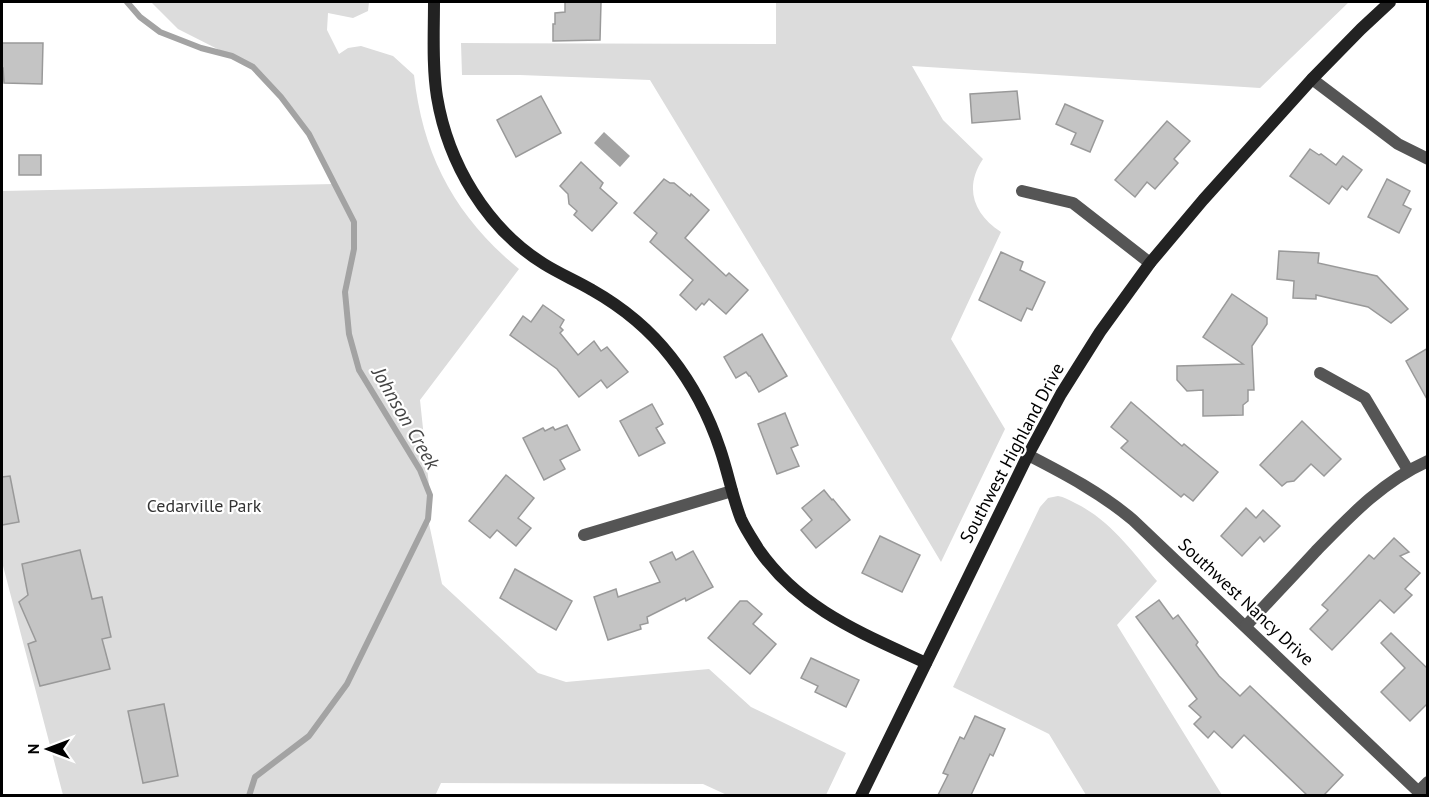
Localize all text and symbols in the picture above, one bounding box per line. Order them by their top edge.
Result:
street label: Southwest Highland Drive [954,359,1069,547]
water label: Johnson Creek [365,360,446,475]
park label: Cedarville Park [147,494,262,517]
street label: Southwest Nancy Drive [1174,533,1319,670]
north arrow [18,719,78,779]
text: N [23,744,43,754]

